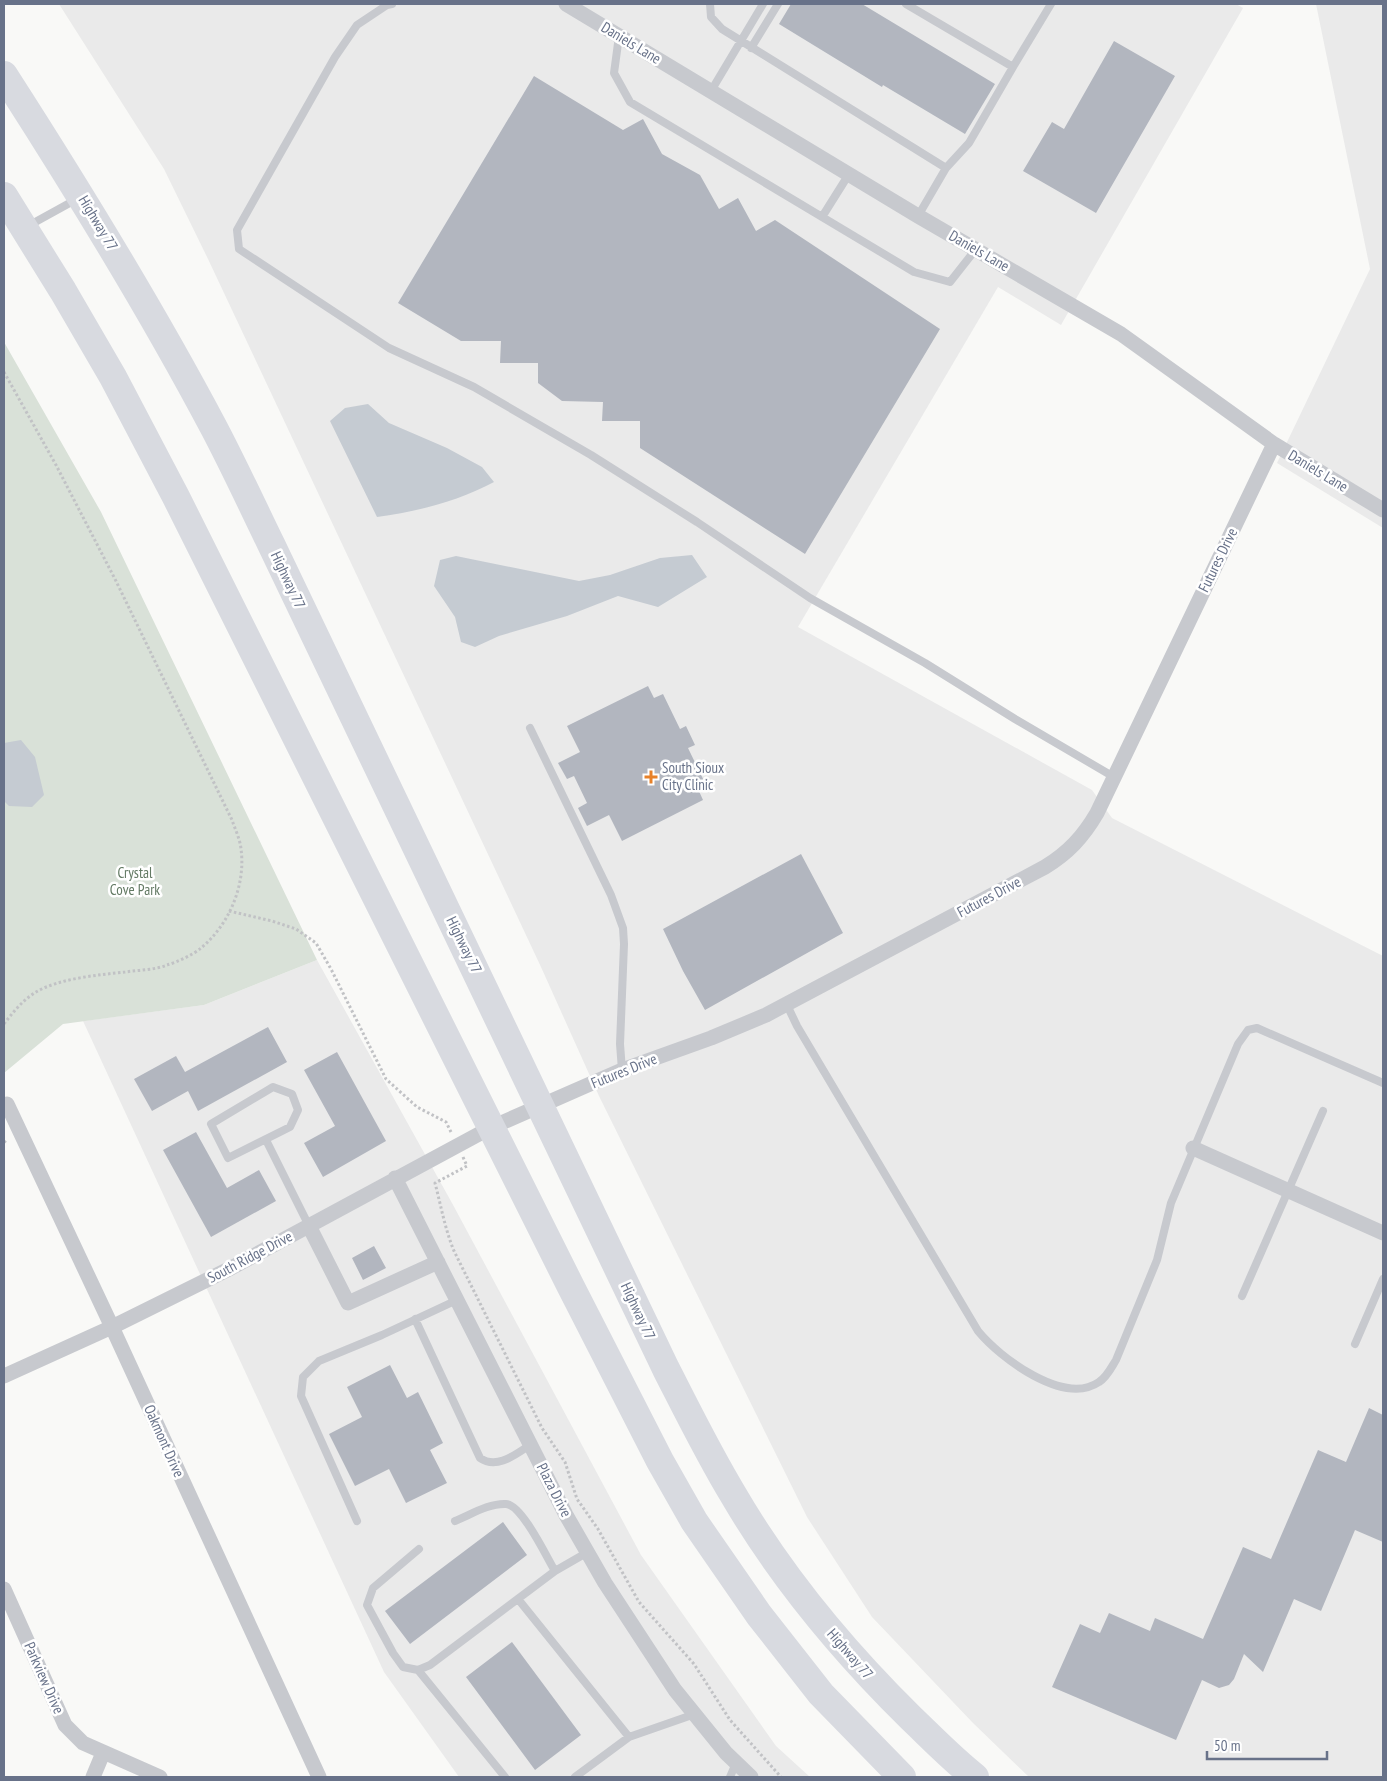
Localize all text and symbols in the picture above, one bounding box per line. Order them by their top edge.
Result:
street label: Daniels Lane [598,17,665,68]
street label: Highway 77 [75,192,122,254]
street label: Daniels Lane [946,226,1013,275]
street label: Daniels Lane [1285,445,1352,496]
street label: Futures Drive [1194,525,1241,595]
street label: Highway 77 [267,548,310,612]
place label: South Sioux City Clinic [662,758,724,794]
marker: South Sioux City Clinic [644,770,658,784]
park label: Crystal Cove Park [110,863,160,899]
street label: Futures Drive [954,872,1024,921]
street label: Highway 77 [443,913,486,976]
street label: Futures Drive [588,1049,659,1092]
street label: South Ridge Drive [204,1226,295,1287]
street label: Highway 77 [617,1279,660,1343]
street label: Oakmont Drive [140,1402,189,1480]
street label: Plaza Drive [533,1460,576,1520]
street label: Highway 77 [823,1624,878,1683]
street label: Parkview Drive [20,1639,69,1717]
scale bar [1207,1728,1327,1760]
text: 50 m [1214,1736,1240,1755]

